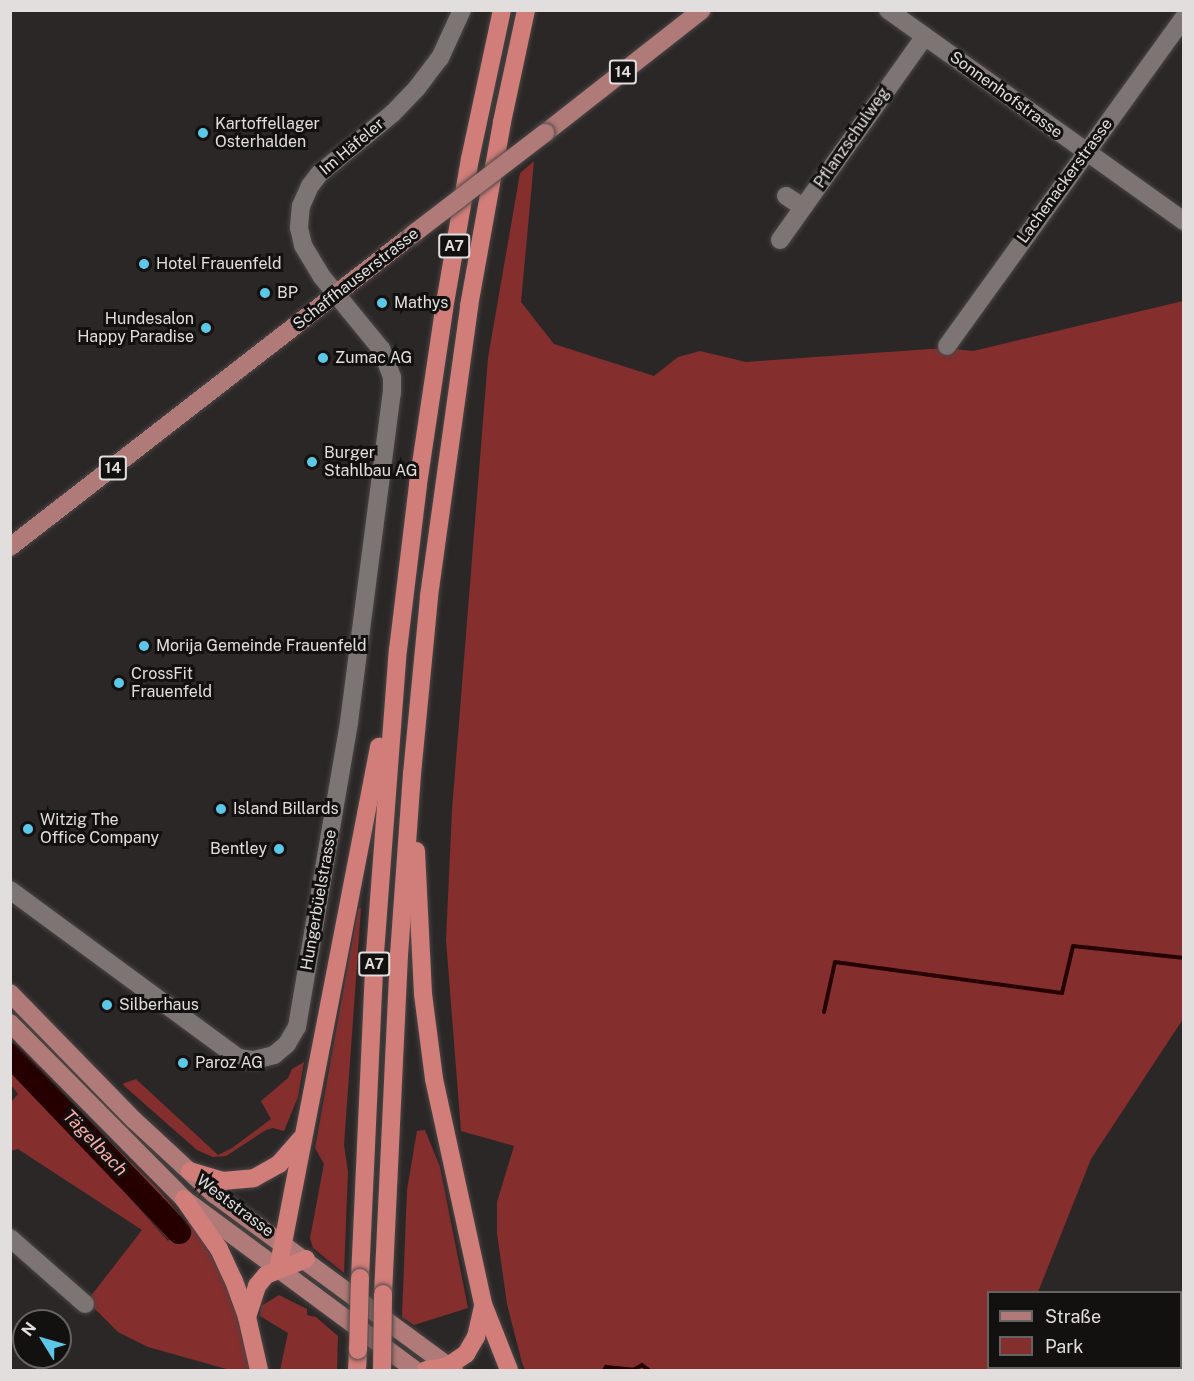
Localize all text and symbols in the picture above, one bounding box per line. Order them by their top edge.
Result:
street label: Sonnenhofstrasse [946,48,1066,142]
road number: 14 [608,60,638,84]
street label: Pflanzschulweg [810,84,894,192]
place label: Kartoffellager Osterhalden [215,114,320,152]
street label: Im Häfeler [316,115,388,179]
street label: Lachenackerstrasse [1013,115,1117,247]
marker: Kartoffellager Osterhalden [196,126,210,140]
street label: Schaffhauserstrasse [289,224,423,334]
road number: A7 [438,234,470,258]
place label: Hotel Frauenfeld [156,254,282,274]
marker: Hotel Frauenfeld [137,257,151,271]
place label: BP [277,283,298,303]
marker: BP [258,286,272,300]
place label: Mathys [394,293,448,313]
marker: Mathys [375,296,389,310]
place label: Hundesalon Happy Paradise [77,309,194,347]
marker: Hundesalon Happy Paradise [199,321,213,335]
place label: Zumac AG [335,348,412,368]
marker: Zumac AG [316,351,330,365]
place label: Burger Stahlbau AG [324,443,417,481]
marker: Burger Stahlbau AG [305,455,319,469]
road number: 14 [98,456,128,480]
place label: Morija Gemeinde Frauenfeld [156,636,367,656]
marker: Morija Gemeinde Frauenfeld [137,639,151,653]
place label: CrossFit Frauenfeld [131,664,212,702]
marker: CrossFit Frauenfeld [112,676,126,690]
place label: Island Billards [233,799,339,819]
marker: Island Billards [214,802,228,816]
place label: Witzig The Office Company [40,810,159,848]
marker: Witzig The Office Company [21,822,35,836]
street label: Hungerbüelstrasse [297,828,341,972]
place label: Bentley [210,839,267,859]
marker: Bentley [272,842,286,856]
road number: A7 [358,952,391,976]
place label: Silberhaus [119,995,199,1015]
marker: Silberhaus [100,998,114,1012]
place label: Paroz AG [195,1053,263,1073]
marker: Paroz AG [176,1056,190,1070]
water label: Tägelbach [58,1105,132,1181]
street label: Weststrasse [193,1171,277,1241]
legend [987,1291,1182,1369]
text: Straße [1045,1306,1101,1327]
north arrow [12,1309,72,1369]
text: N [17,1318,40,1340]
text: Park [1045,1336,1083,1357]

